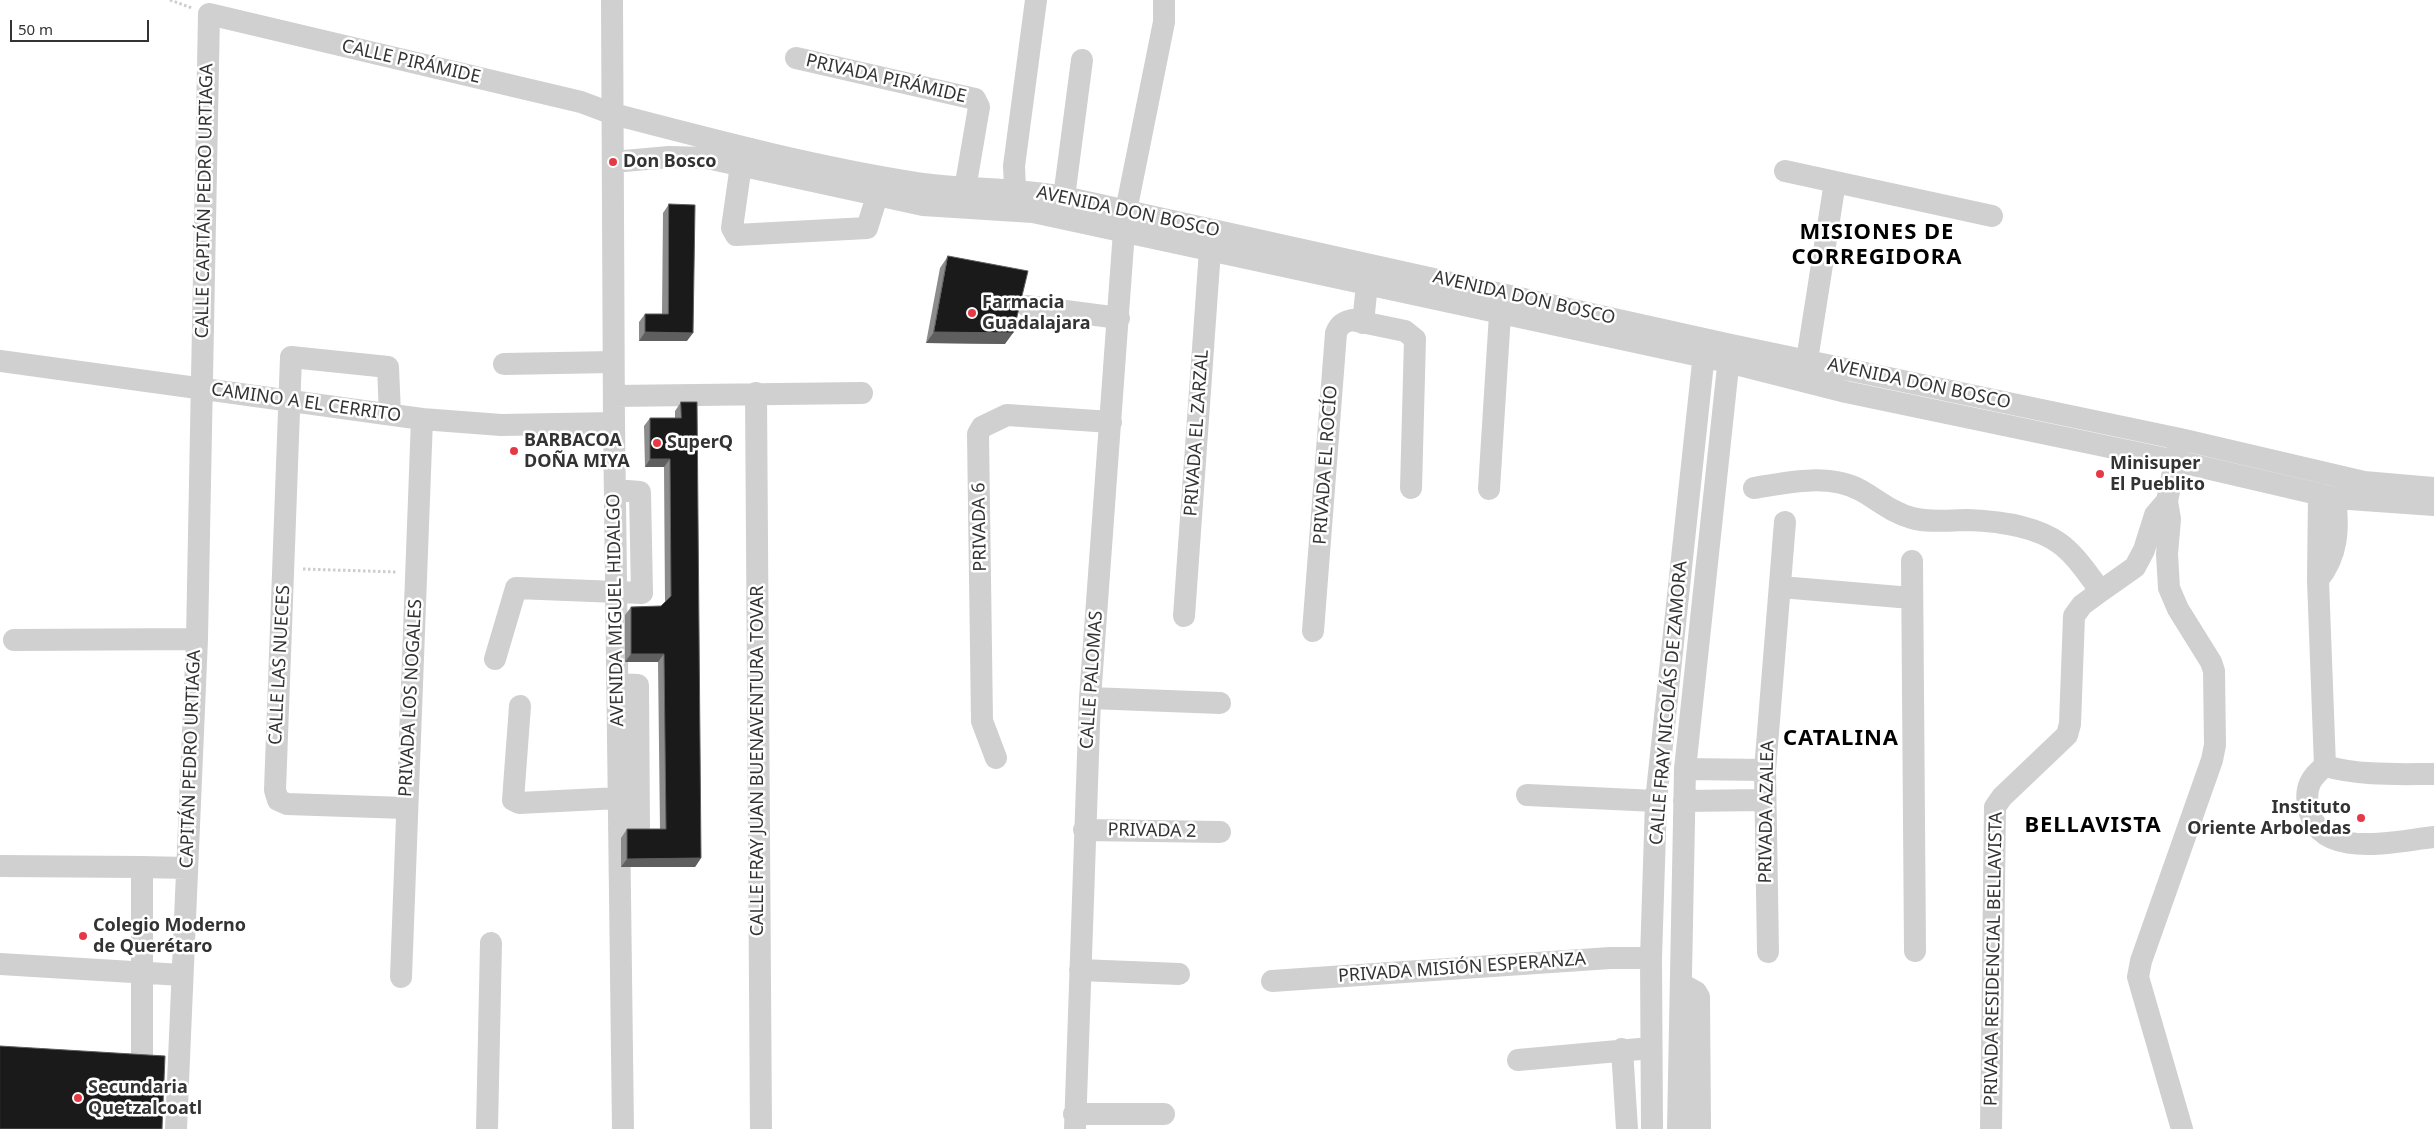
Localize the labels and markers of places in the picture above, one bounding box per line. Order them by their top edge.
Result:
place label: Don Bosco [623,151,717,173]
marker: Don Bosco [607,156,619,168]
place label: Farmacia Guadalajara [982,292,1090,334]
marker: Farmacia Guadalajara [966,307,978,319]
place label: BARBACOA DOÑA MIYA [524,430,630,472]
place label: SuperQ [667,432,733,454]
marker: SuperQ [651,437,663,449]
marker: BARBACOA DOÑA MIYA [508,445,520,457]
place label: Minisuper El Pueblito [2110,453,2205,496]
marker: Minisuper El Pueblito [2094,468,2106,480]
place label: Instituto Oriente Arboledas [2187,797,2351,840]
marker: Instituto Oriente Arboledas [2355,812,2367,824]
place label: Colegio Moderno de Querétaro [93,915,246,958]
marker: Colegio Moderno de Querétaro [77,930,89,942]
place label: Secundaria Quetzalcoatl [88,1077,202,1120]
marker: Secundaria Quetzalcoatl [72,1092,84,1104]

